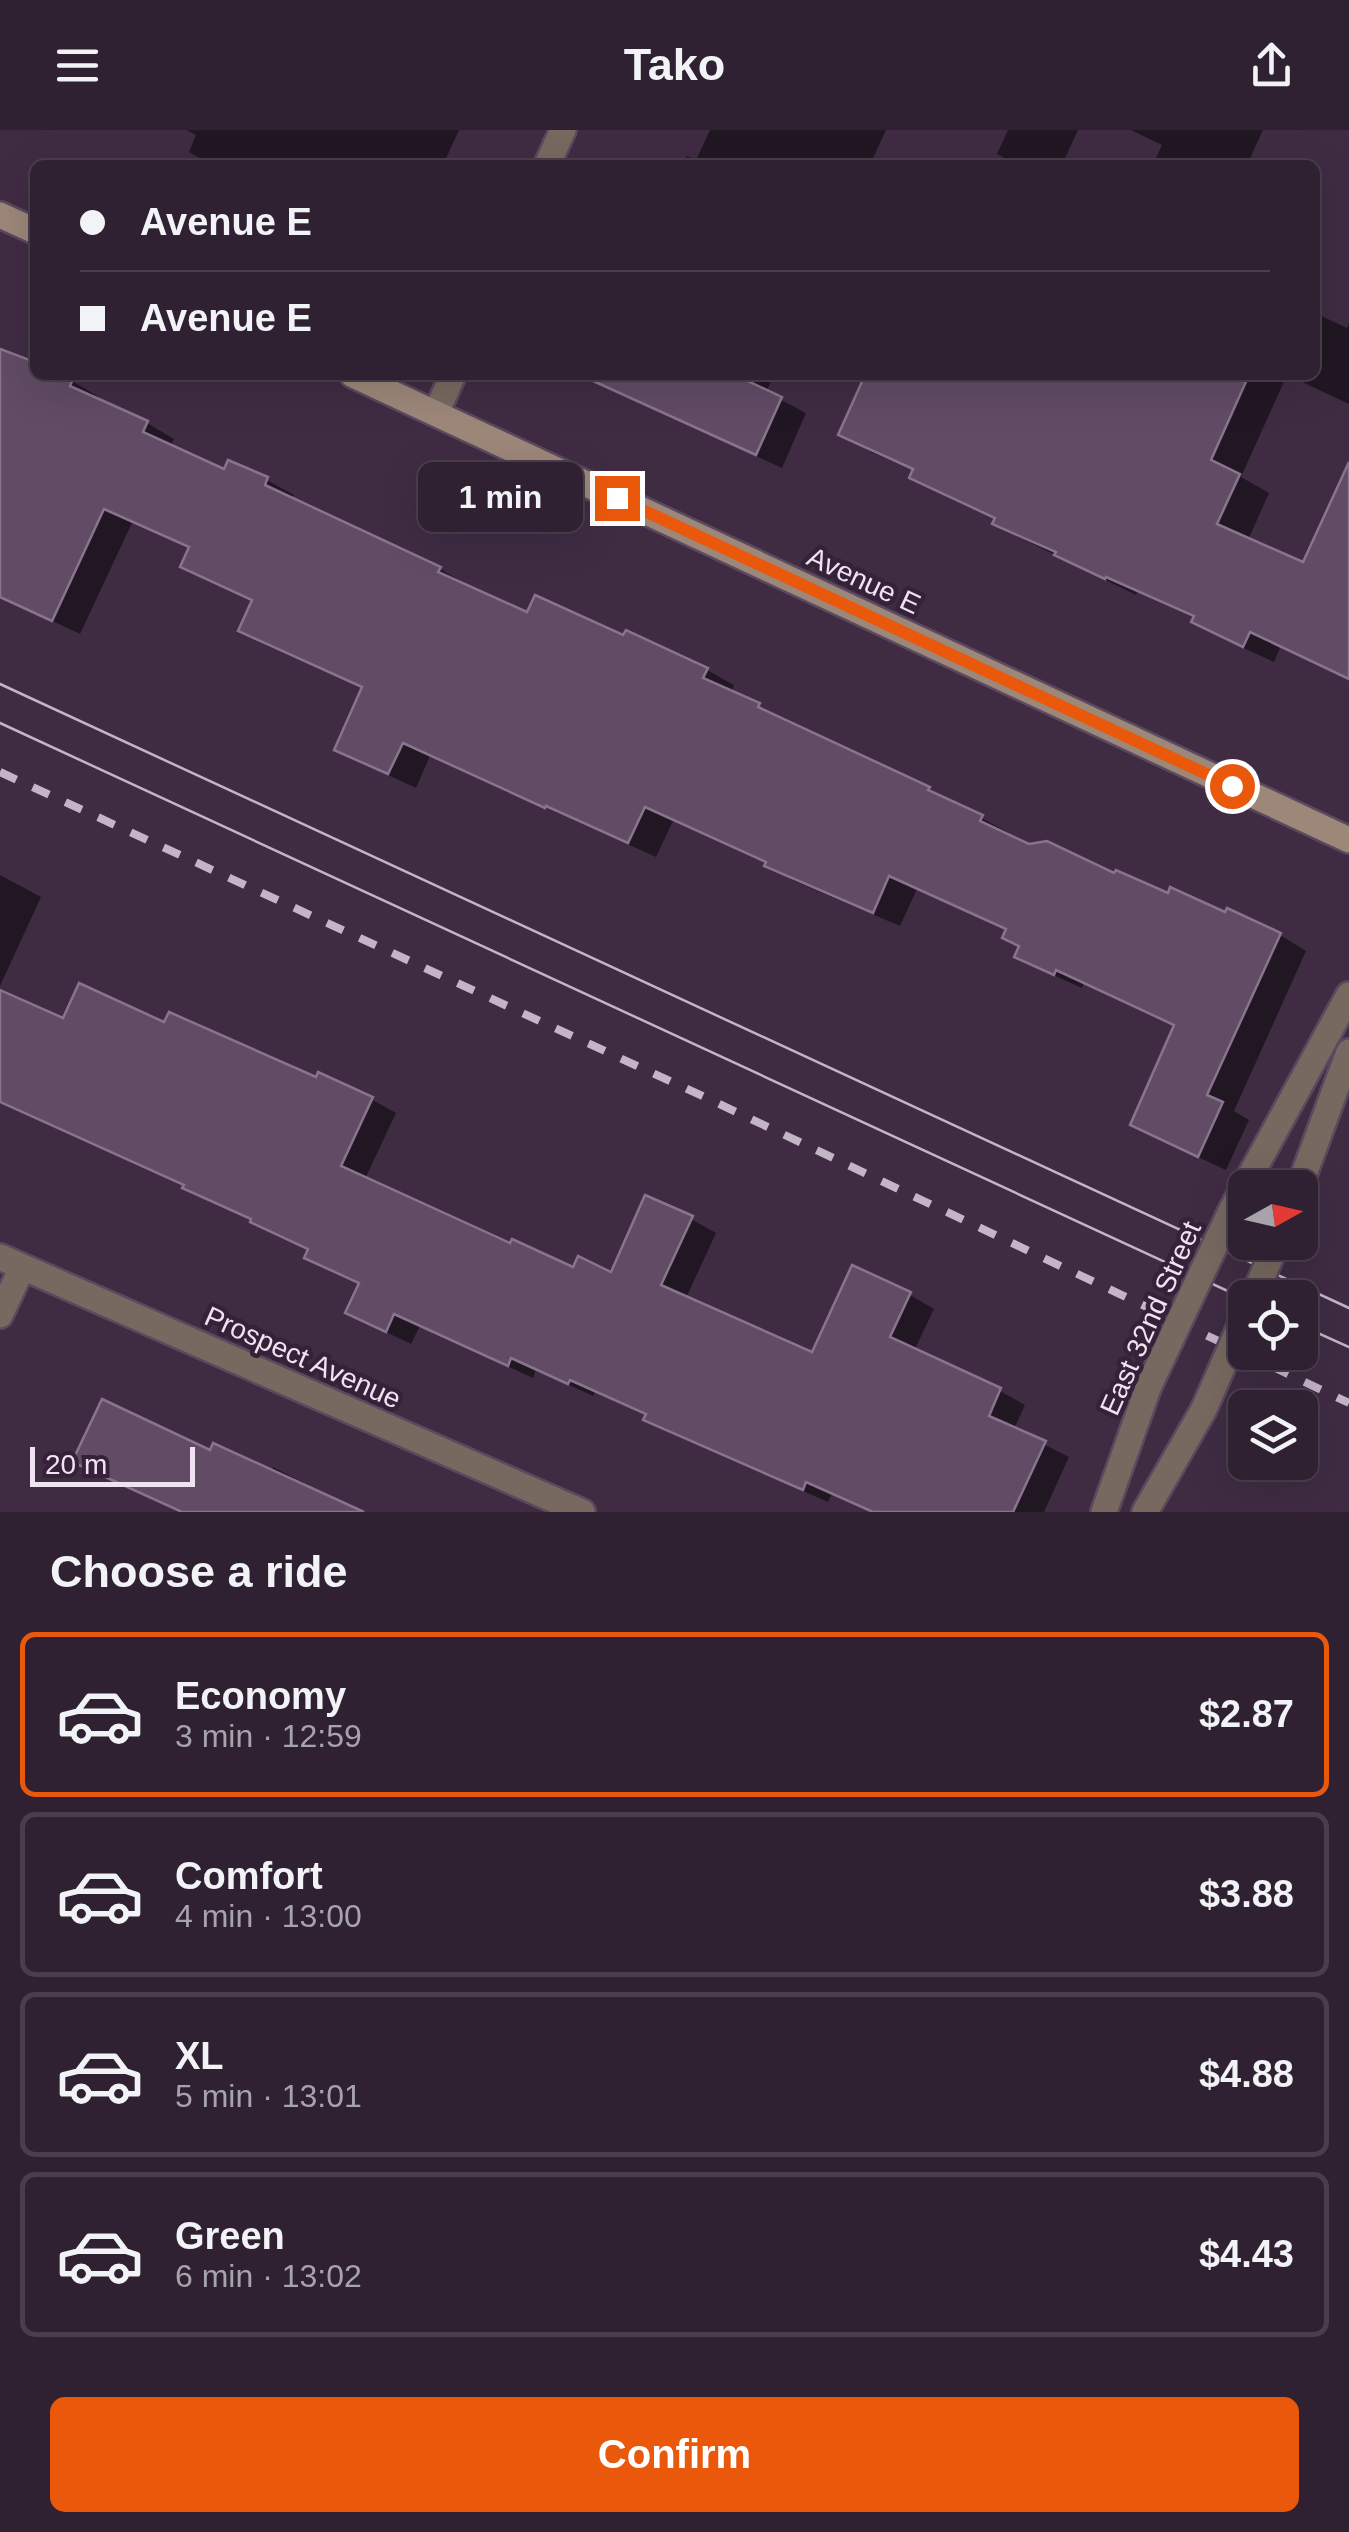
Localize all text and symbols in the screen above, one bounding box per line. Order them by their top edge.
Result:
icon: menu [50,38,105,93]
icon: share [1244,38,1299,93]
text: Tako [624,39,725,90]
text: Avenue E [140,201,312,243]
text: Avenue E [140,297,312,339]
callout: 1 min [417,463,582,533]
route end [595,476,640,521]
text: 1 min [459,479,542,515]
street label: Avenue E [802,541,925,620]
route start [1210,764,1255,809]
north arrow [1228,1170,1318,1260]
map controls [1228,1170,1318,1480]
street label: East 32nd Street [1094,1216,1207,1420]
button: locate [1228,1280,1318,1370]
street label: Prospect Avenue [200,1300,406,1415]
button: layers [1228,1390,1318,1480]
scale bar [30,1442,195,1486]
text: 20 m [45,1449,107,1480]
text: Choose a ride [50,1546,348,1597]
icon: car [55,1670,145,1760]
text: Economy [175,1675,346,1717]
text: $2.87 [1199,1693,1294,1735]
text: 3 min · 12:59 [175,1718,362,1754]
icon: car [55,1850,145,1940]
text: Comfort [175,1855,323,1897]
text: $3.88 [1199,1873,1294,1915]
text: 4 min · 13:00 [175,1898,362,1934]
icon: car [55,2030,145,2120]
text: XL [175,2035,224,2077]
text: $4.88 [1199,2053,1294,2095]
text: 5 min · 13:01 [175,2078,362,2114]
icon: car [55,2210,145,2300]
text: Green [175,2215,285,2257]
text: $4.43 [1199,2233,1294,2275]
text: 6 min · 13:02 [175,2258,362,2294]
button: Confirm [50,2397,1299,2512]

